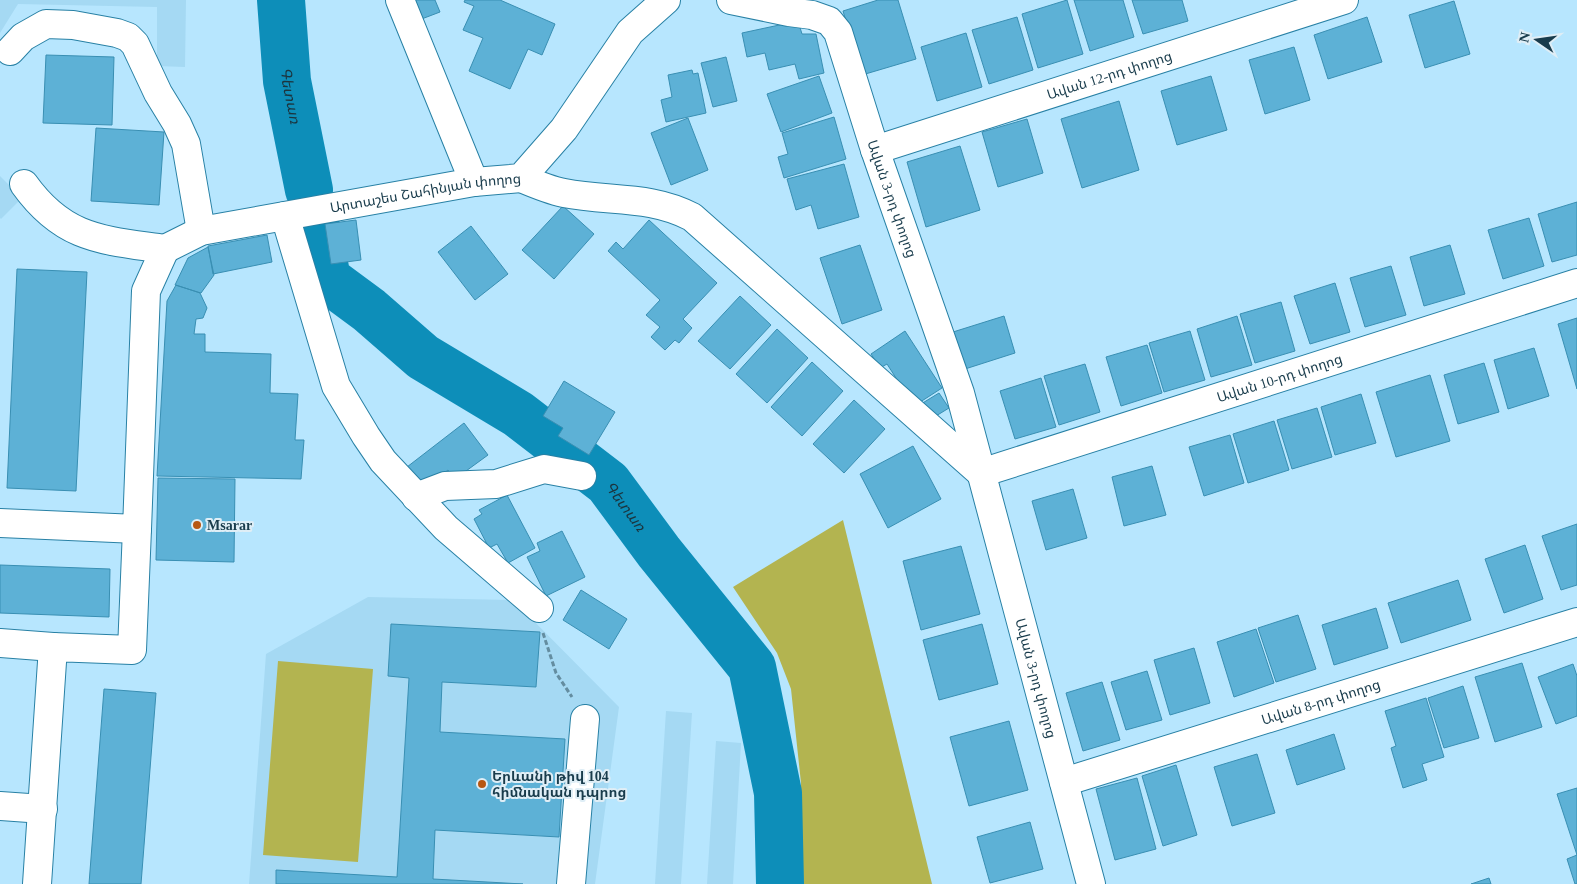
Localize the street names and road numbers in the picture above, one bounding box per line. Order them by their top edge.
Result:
street label: Ավան 12-րդ փողոց [1045,49,1174,103]
street label: Ավան 3-րդ փողոց [864,138,919,260]
street label: Արտաշես Շահինյան փողոց [329,171,522,216]
street label: Ավան 10-րդ փողոց [1215,351,1344,405]
street label: Ավան 3-րդ փողոց [1012,617,1059,740]
street label: Ավան 8-րդ փողոց [1260,677,1382,728]

